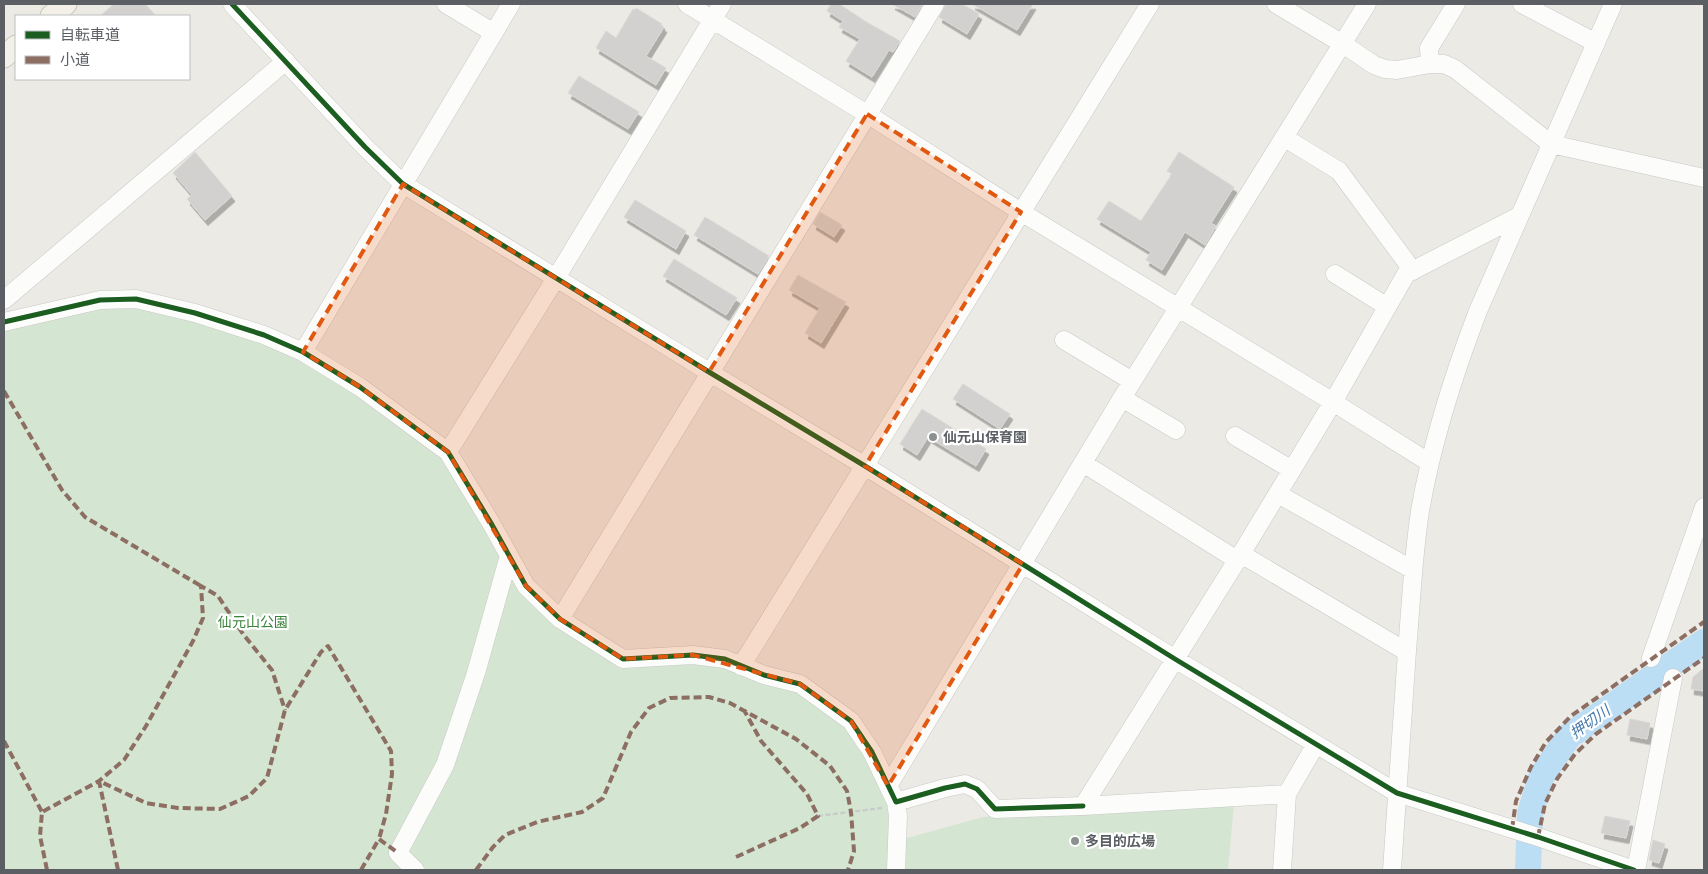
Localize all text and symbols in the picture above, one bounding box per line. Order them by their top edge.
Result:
legend [15,15,190,80]
text: 自転車道 [60,26,120,44]
text: 小道 [60,51,90,69]
place label: 仙元山保育園 [943,429,1027,446]
marker: 仙元山保育園 [927,431,939,443]
park label: 仙元山公園 [218,614,288,631]
water label: 押切川 [1567,700,1615,743]
place label: 多目的広場 [1085,833,1155,850]
marker: 多目的広場 [1069,835,1081,847]

